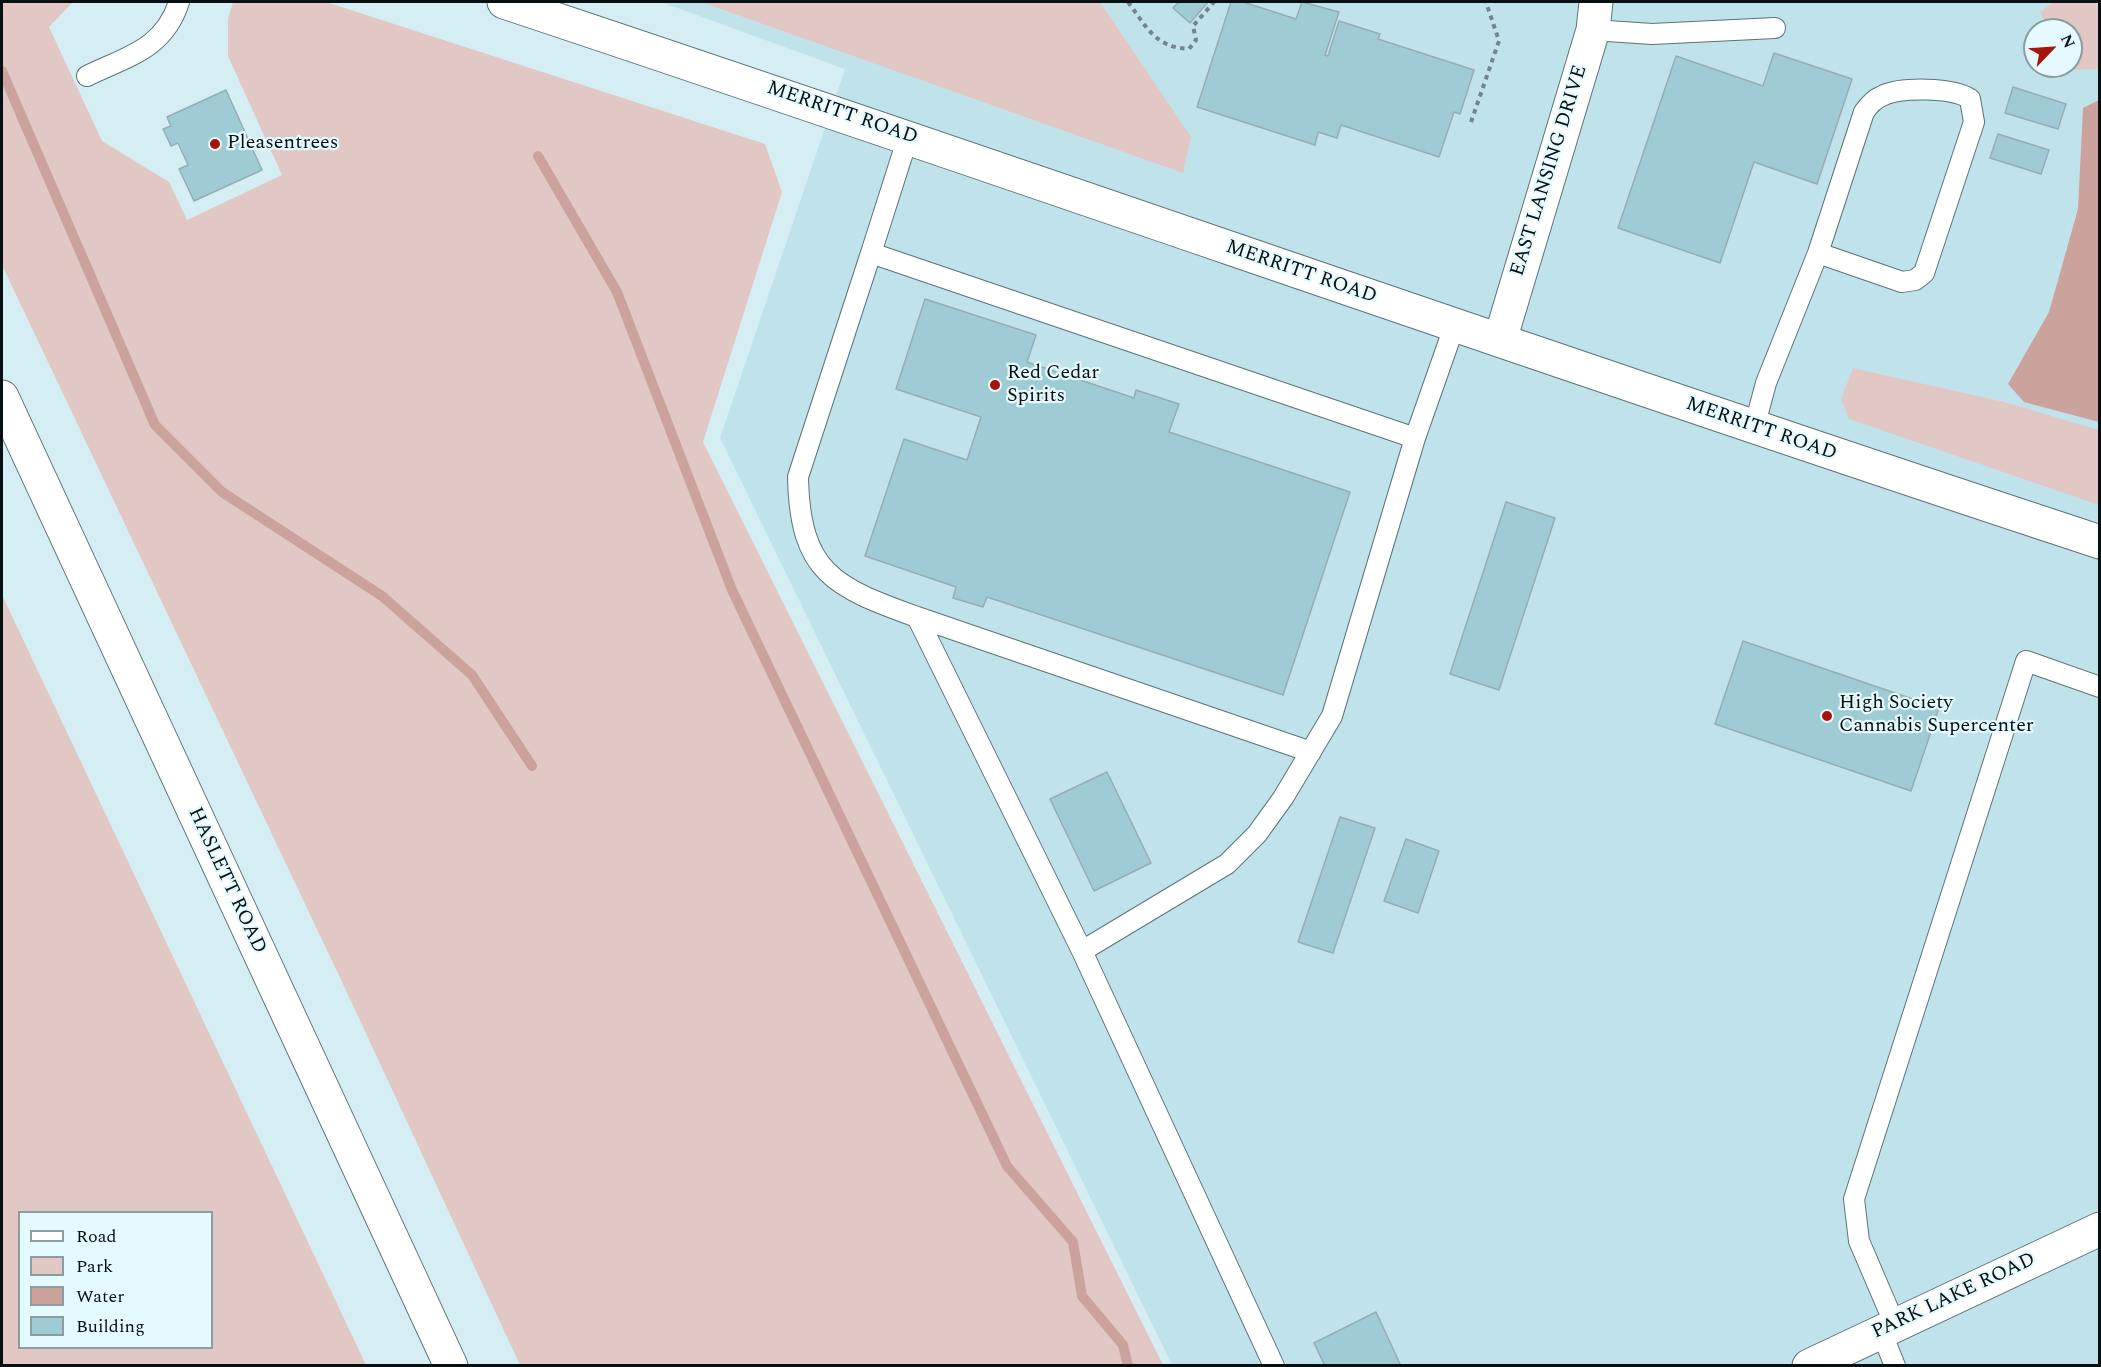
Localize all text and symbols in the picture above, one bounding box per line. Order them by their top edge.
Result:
north arrow [2023,18,2083,78]
text: N [2054,30,2081,52]
street label: EAST LANSING DRIVE [1506,63,1594,279]
street label: MERRITT ROAD [763,77,921,151]
place label: Pleasentrees [227,132,338,156]
marker: Pleasentrees [208,137,222,151]
street label: MERRITT ROAD [1222,236,1380,310]
place label: Red Cedar Spirits [1007,362,1099,409]
marker: Red Cedar Spirits [988,378,1002,392]
street label: MERRITT ROAD [1682,393,1840,467]
place label: High Society Cannabis Supercenter [1839,692,2034,739]
marker: High Society Cannabis Supercenter [1820,709,1834,723]
street label: HASLETT ROAD [182,804,270,958]
legend [18,1211,213,1349]
text: Road [76,1223,117,1250]
street label: PARK LAKE ROAD [1868,1249,2040,1345]
text: Park [76,1253,113,1280]
text: Water [76,1283,124,1310]
text: Building [76,1313,145,1340]

